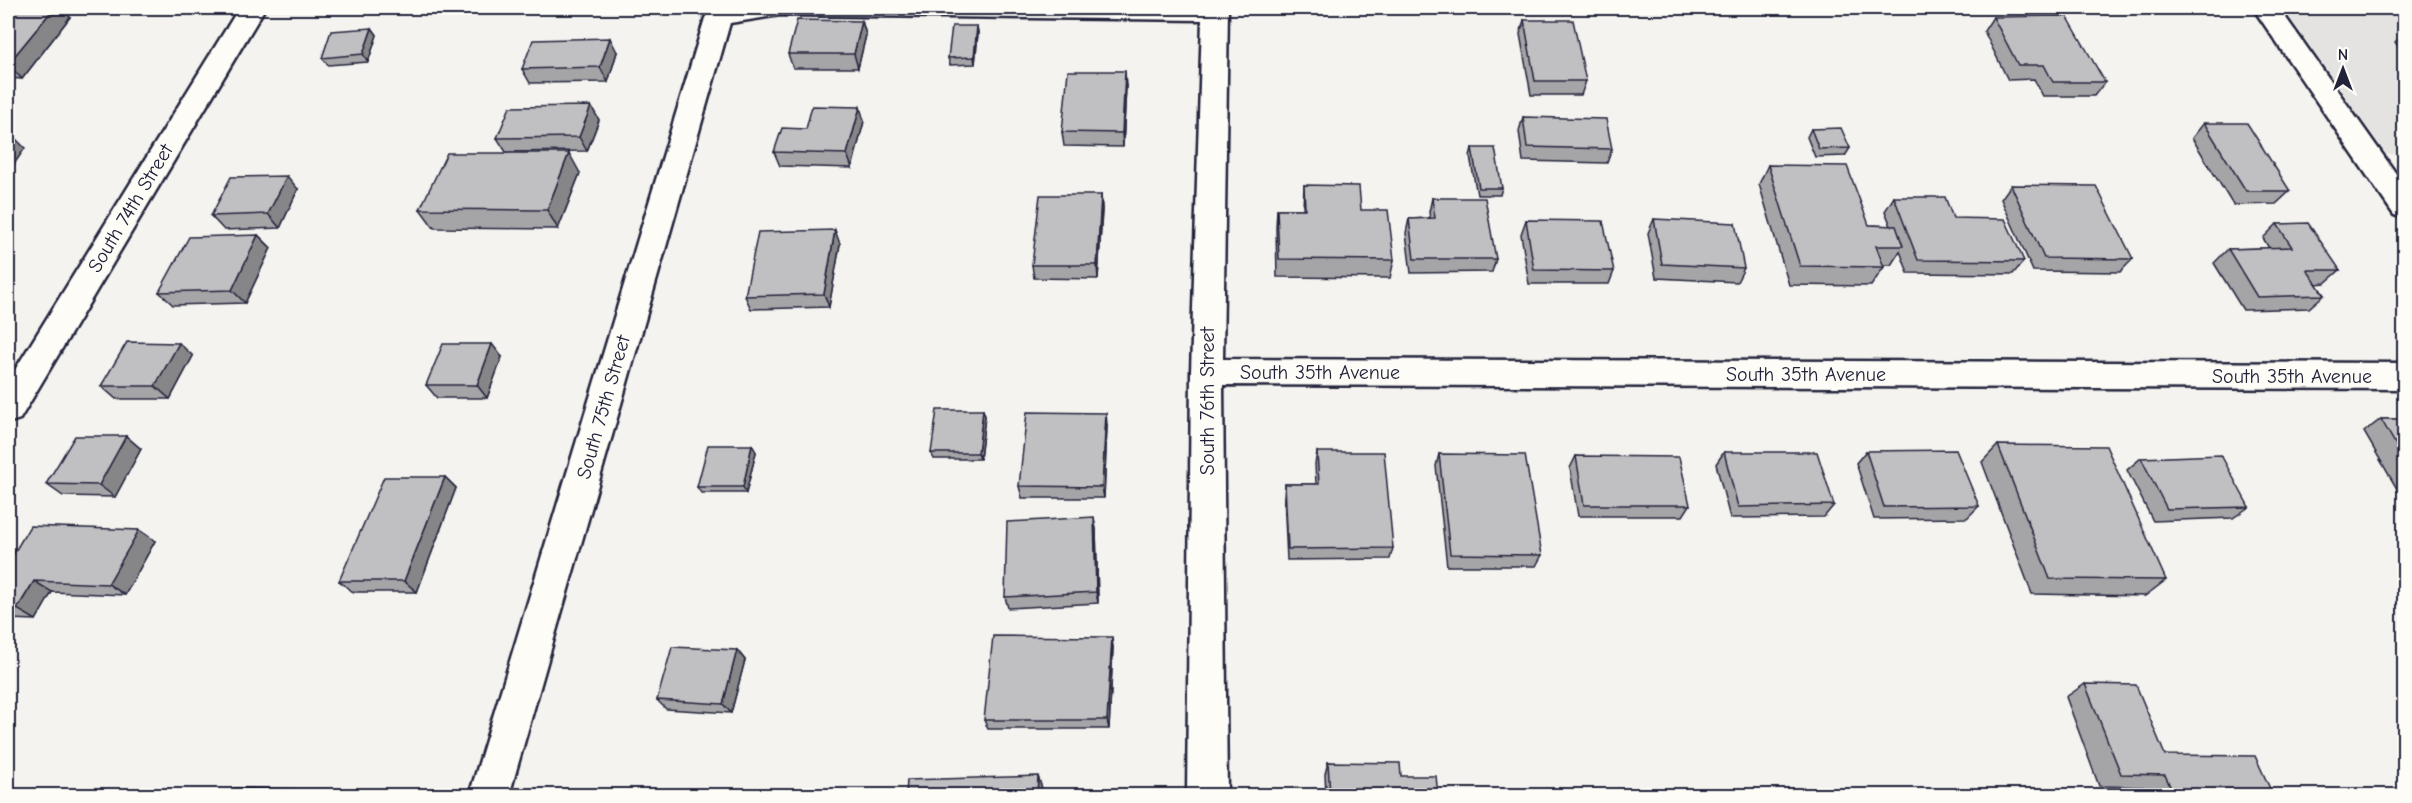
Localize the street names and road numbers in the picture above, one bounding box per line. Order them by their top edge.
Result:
street label: South 74th Street [83,139,178,277]
street label: South 76th Street [1196,326,1219,475]
street label: South 75th Street [572,331,635,482]
street label: South 35th Avenue [1240,361,1400,384]
street label: South 35th Avenue [1726,363,1886,386]
street label: South 35th Avenue [2212,365,2372,388]

